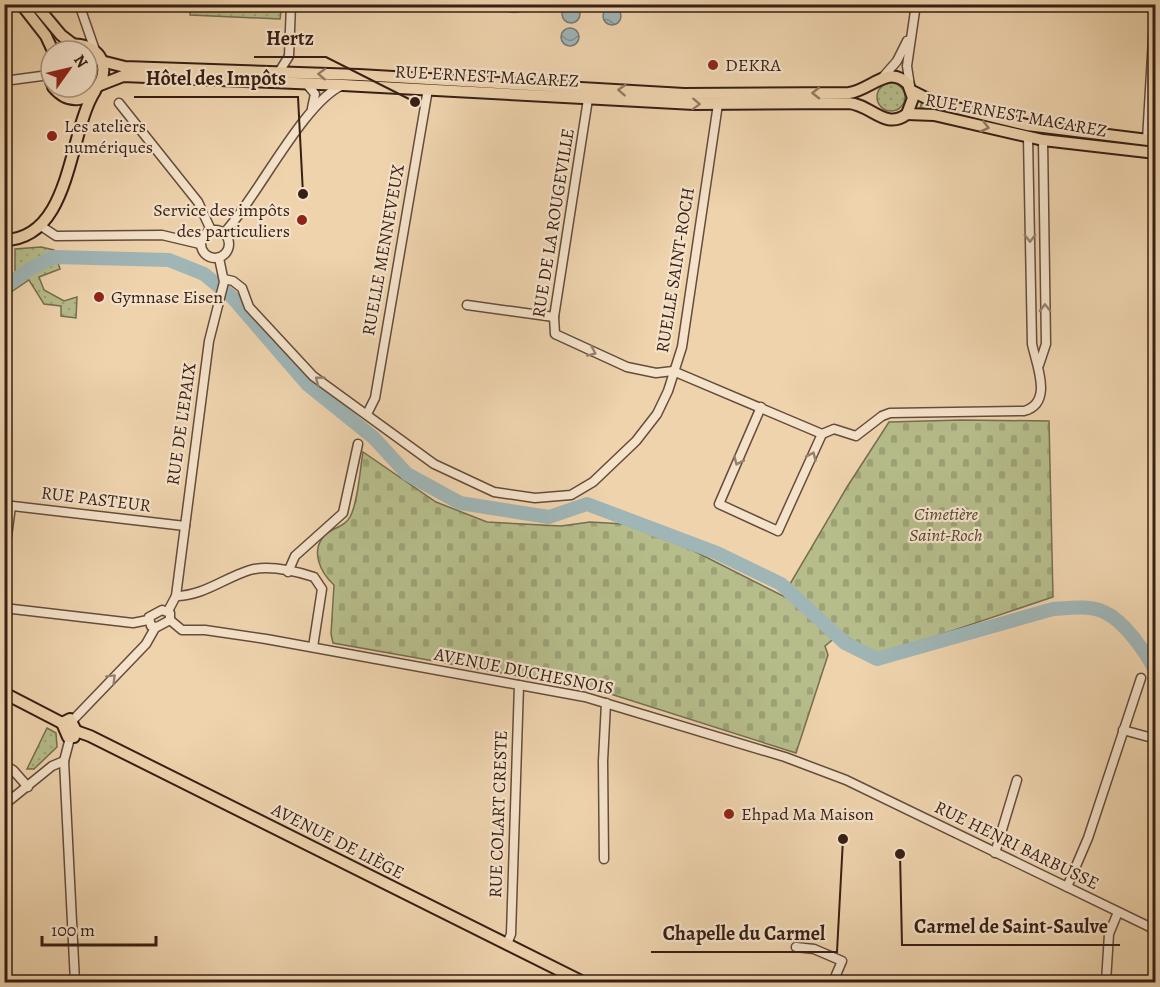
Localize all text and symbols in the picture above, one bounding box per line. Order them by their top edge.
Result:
callout: Hertz [254,19,326,57]
text: Hertz [266,25,314,52]
north arrow [39,39,99,99]
text: N [68,50,93,72]
place label: DEKRA [725,53,782,77]
marker: DEKRA [706,58,720,72]
callout: Hôtel des Impôts [134,59,298,97]
street label: RUE ERNEST MACAREZ [394,59,580,93]
text: Hôtel des Impôts [146,65,286,92]
one-way arrow [318,67,327,80]
one-way arrow [617,84,626,97]
one-way arrow [812,87,821,100]
street label: RUE ERNEST MACAREZ [923,87,1109,143]
one-way arrow [691,98,700,111]
place label: Les ateliers numériques [64,114,153,159]
one-way arrow [980,120,990,133]
street label: RUE DE LA ROUGEVILLE [526,127,580,319]
marker: Les ateliers numériques [45,129,59,143]
street label: RUELLE MENNEVEUX [356,162,410,337]
street label: RUELLE SAINT-ROCH [650,185,700,355]
place label: Service des impôts des particuliers [153,198,290,243]
marker: Service des impôts des particuliers [295,213,309,227]
one-way arrow [1024,233,1036,242]
place label: Gymnase Eisen [111,285,223,309]
marker: Gymnase Eisen [92,290,106,304]
one-way arrow [1039,303,1052,312]
one-way arrow [586,345,597,357]
street label: RUE DE L'EPAIX [161,361,201,487]
one-way arrow [315,376,326,387]
one-way arrow [805,451,817,462]
one-way arrow [733,454,745,465]
street label: RUE PASTEUR [40,480,152,518]
park label: Cimetière Saint-Roch [909,502,983,547]
street label: AVENUE DUCHESNOIS [431,642,616,700]
one-way arrow [104,675,115,686]
street label: RUE COLART CRESTE [483,730,513,898]
street label: RUE HENRI BARBUSSE [931,795,1103,895]
street label: AVENUE DE LIÈGE [267,797,408,885]
place label: Ehpad Ma Maison [741,802,874,826]
marker: Ehpad Ma Maison [722,807,736,821]
callout: Carmel de Saint-Saulve [902,907,1120,945]
scale bar [42,909,156,947]
text: Carmel de Saint-Saulve [914,913,1108,940]
callout: Chapelle du Carmel [651,914,837,952]
text: 100 m [51,918,95,942]
text: Chapelle du Carmel [663,920,826,947]

